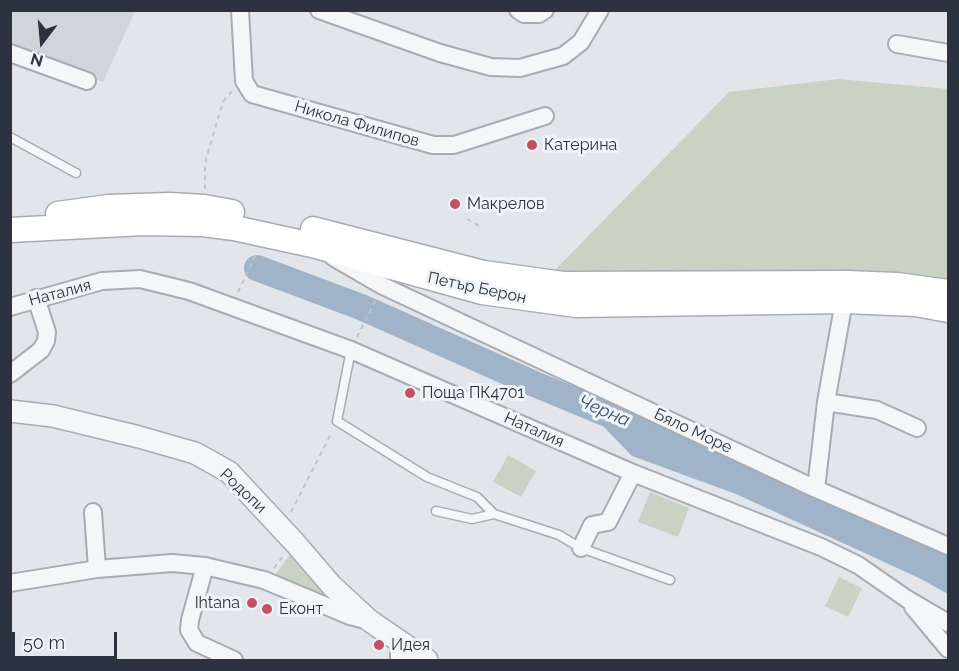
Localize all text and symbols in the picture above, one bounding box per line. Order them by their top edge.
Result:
north arrow [12,12,72,72]
text: N [28,49,45,71]
street label: Никола Филипов [292,97,422,151]
place label: Катерина [544,135,617,155]
marker: Катерина [525,138,539,152]
place label: Макрелов [467,194,544,214]
marker: Макрелов [448,197,462,211]
street label: Петър Берон [426,268,528,308]
street label: Наталия [27,276,93,310]
place label: Поща ПК4701 [422,383,524,403]
marker: Поща ПК4701 [403,386,417,400]
water label: Черна [575,391,633,431]
street label: Бяло Море [651,405,735,457]
street label: Наталия [501,408,567,452]
street label: Родопи [216,465,270,517]
place label: Ihtana [195,593,240,613]
marker: Ihtana [245,596,259,610]
place label: Еконт [279,599,323,619]
marker: Еконт [260,602,274,616]
scale bar [15,620,120,658]
text: 50 m [23,632,65,653]
place label: Идея [391,635,430,655]
marker: Идея [372,638,386,652]

